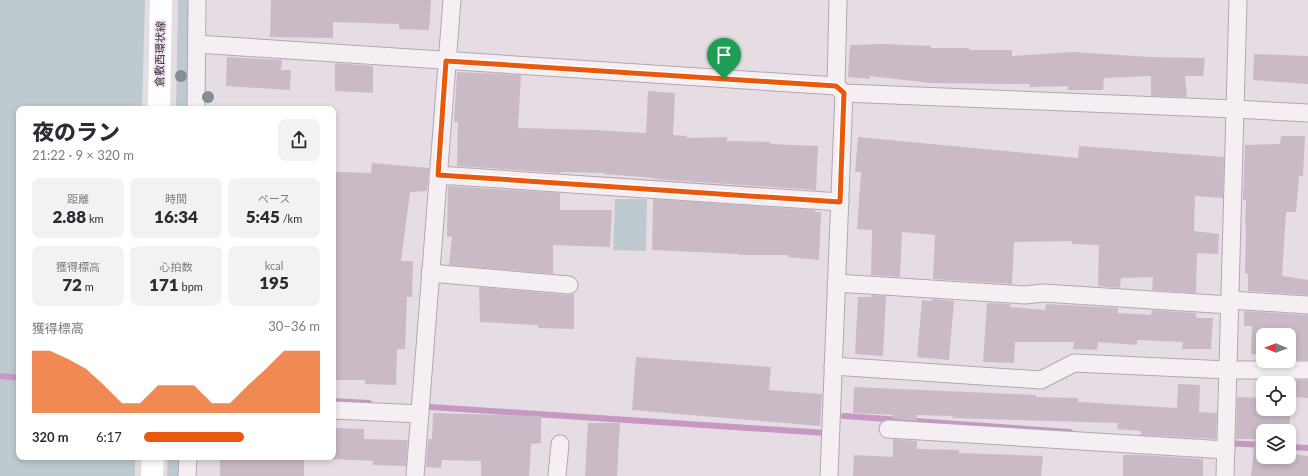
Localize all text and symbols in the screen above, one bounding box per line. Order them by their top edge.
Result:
street label: 倉敷西環状線 [152,21,167,87]
pin [707,38,741,79]
icon: arrive [713,44,735,66]
text: 夜のラン [32,118,120,145]
button: share [278,119,320,161]
text: 21:22 · 9 × 320 m [32,147,134,163]
text: 距離 [67,192,89,205]
text: 時間 [165,192,187,205]
text: ペース [258,192,290,205]
text: 2.88 [52,206,86,227]
text: 16:34 [154,206,198,227]
text: 5:45 [246,206,280,227]
text: km [86,212,104,225]
text: /km [280,212,302,225]
text: kcal [265,259,283,272]
text: 獲得標高 [56,260,100,273]
text: 心拍数 [160,260,193,273]
text: 195 [259,272,289,293]
text: 72 [62,274,82,295]
text: 171 [149,274,179,295]
text: m [82,280,94,293]
text: bpm [179,280,203,293]
text: 30–36 m [268,318,320,334]
text: 獲得標高 [32,320,84,336]
north arrow [1256,328,1296,368]
map controls [1256,328,1296,464]
button: locate [1256,376,1296,416]
button: layers [1256,424,1296,464]
text: 320 m [32,429,69,445]
text: 6:17 [96,429,122,445]

